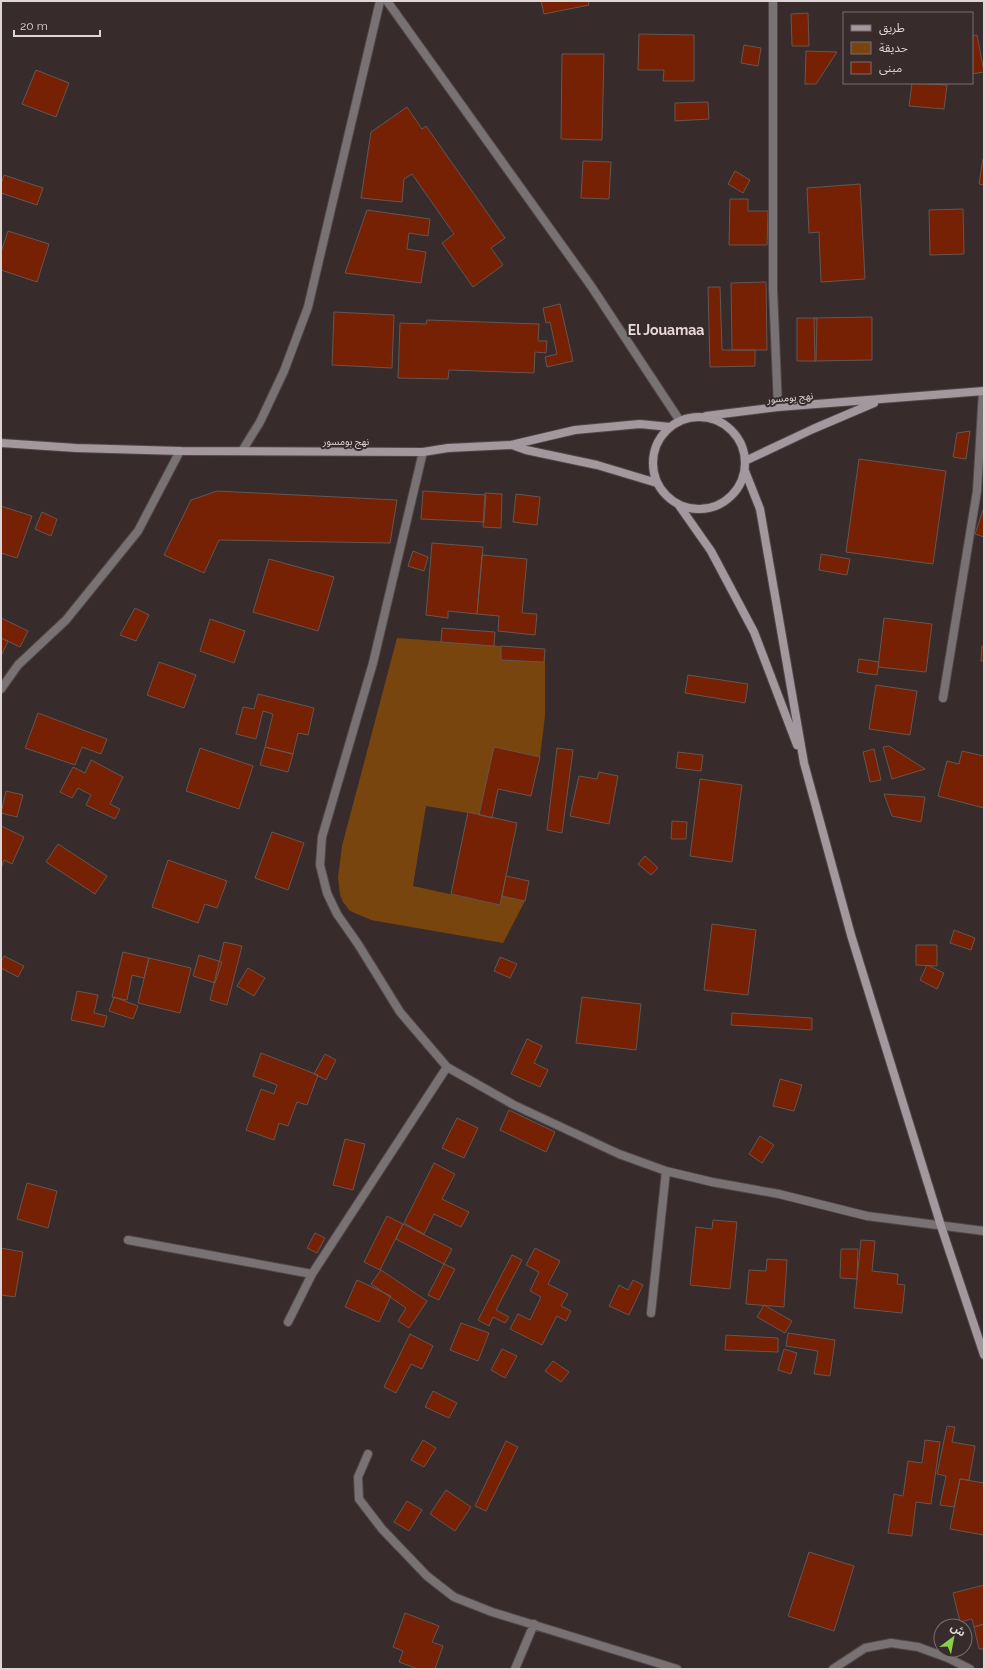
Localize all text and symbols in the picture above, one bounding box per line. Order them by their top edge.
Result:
scale bar [14,12,100,38]
legend [843,12,973,84]
text: 20 m [20,19,48,33]
text: طريق [879,21,905,36]
text: حديقة [879,41,908,55]
text: مبنى [879,61,902,75]
district label: El Jouamaa [628,322,704,338]
street label: نهج بومسور [765,390,814,407]
street label: نهج بومسور [322,436,369,449]
north arrow [933,1618,973,1658]
text: ش [948,1620,968,1639]

